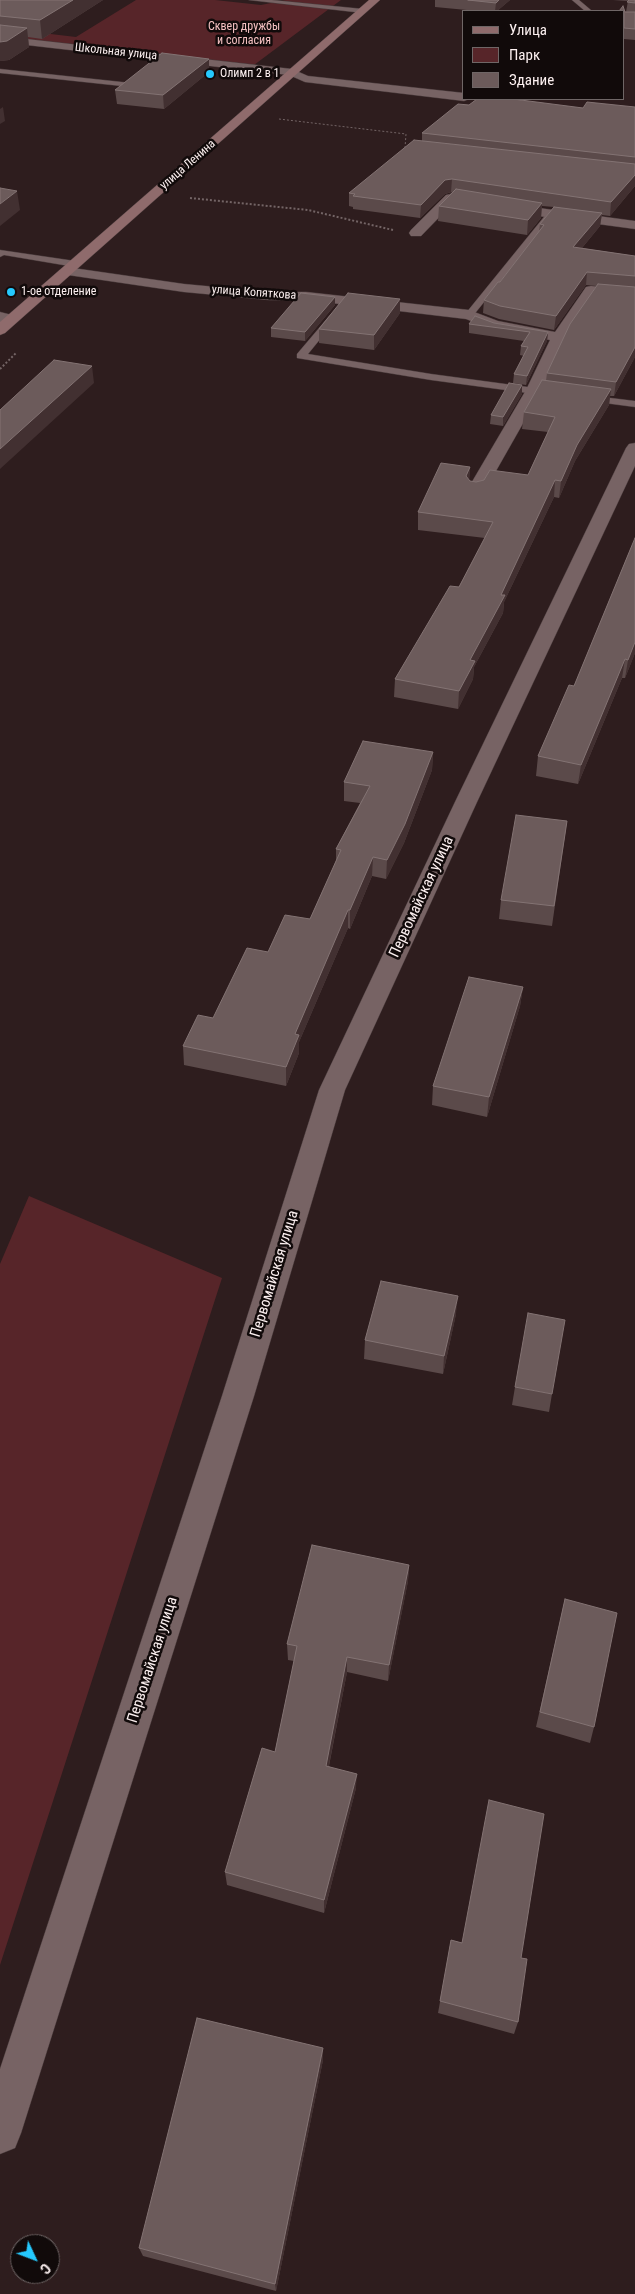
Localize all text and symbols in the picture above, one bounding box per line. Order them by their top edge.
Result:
legend [462,10,625,100]
park label: Сквер дружбы и согласия [208,20,280,48]
text: Улица [509,21,547,39]
street label: Школьная улица [74,41,158,63]
text: Парк [509,46,540,64]
place label: Олимп 2 в 1 [220,67,279,81]
marker: Олимп 2 в 1 [204,68,216,80]
text: Здание [509,71,554,89]
street label: улица Ленина [157,137,219,193]
street label: улица Копяткова [211,283,297,303]
place label: 1-ое отделение [21,285,96,299]
marker: 1-ое отделение [5,286,17,298]
street label: Первомайская улица [386,834,458,960]
street label: Первомайская улица [247,1208,303,1340]
street label: Первомайская улица [124,1595,182,1725]
north arrow [10,2234,60,2284]
text: С [37,2260,54,2277]

